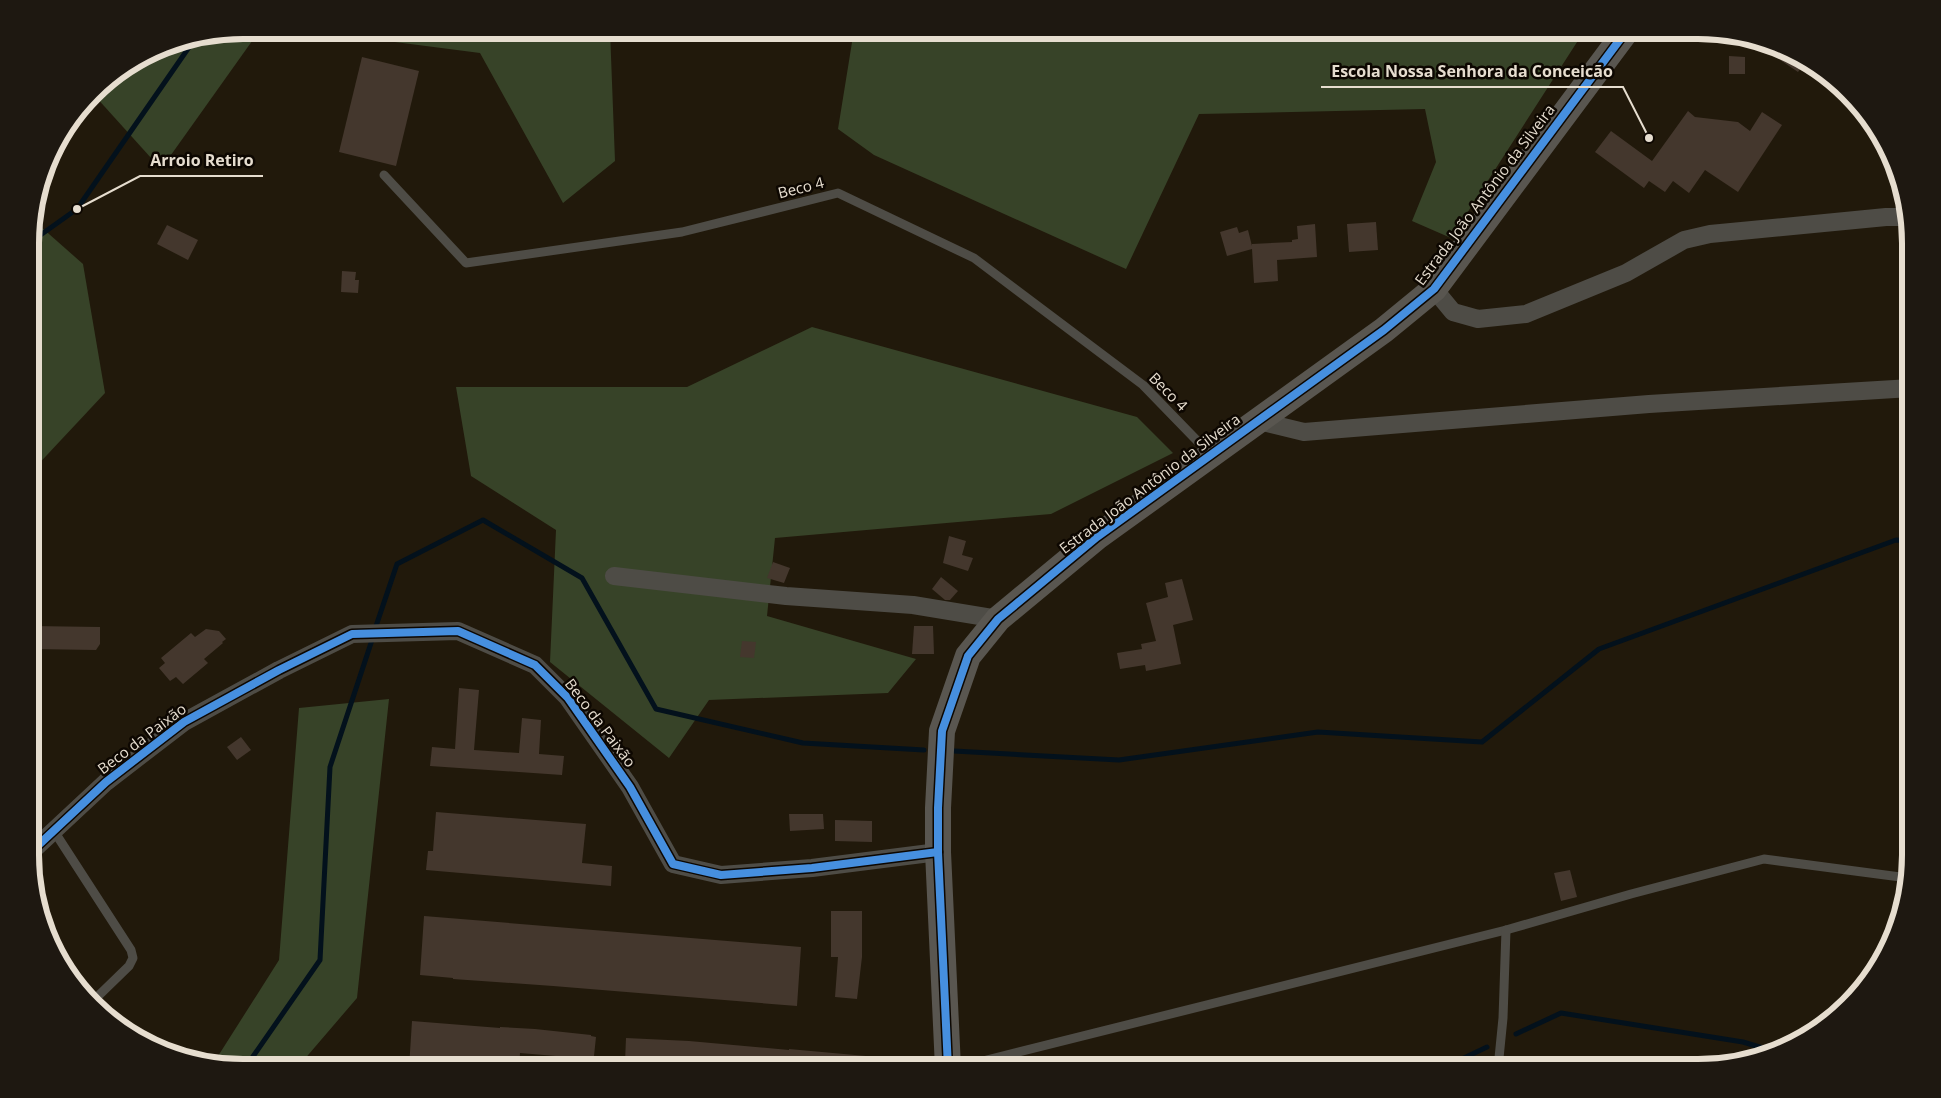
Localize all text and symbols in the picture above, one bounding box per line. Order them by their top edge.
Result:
callout: Escola Nossa Senhora da Conceicão [1321,56,1623,87]
text: Escola Nossa Senhora da Conceicão [1331,60,1613,82]
street label: Estrada João Antônio da Silveira [1410,100,1559,289]
callout: Arroio Retiro [140,145,263,176]
text: Arroio Retiro [150,149,254,171]
street label: Beco 4 [776,172,826,202]
street label: Beco 4 [1145,368,1193,415]
street label: Estrada João Antônio da Silveira [1055,409,1244,558]
street label: Beco da Paixão [561,674,641,771]
street label: Beco da Paixão [93,698,190,778]

